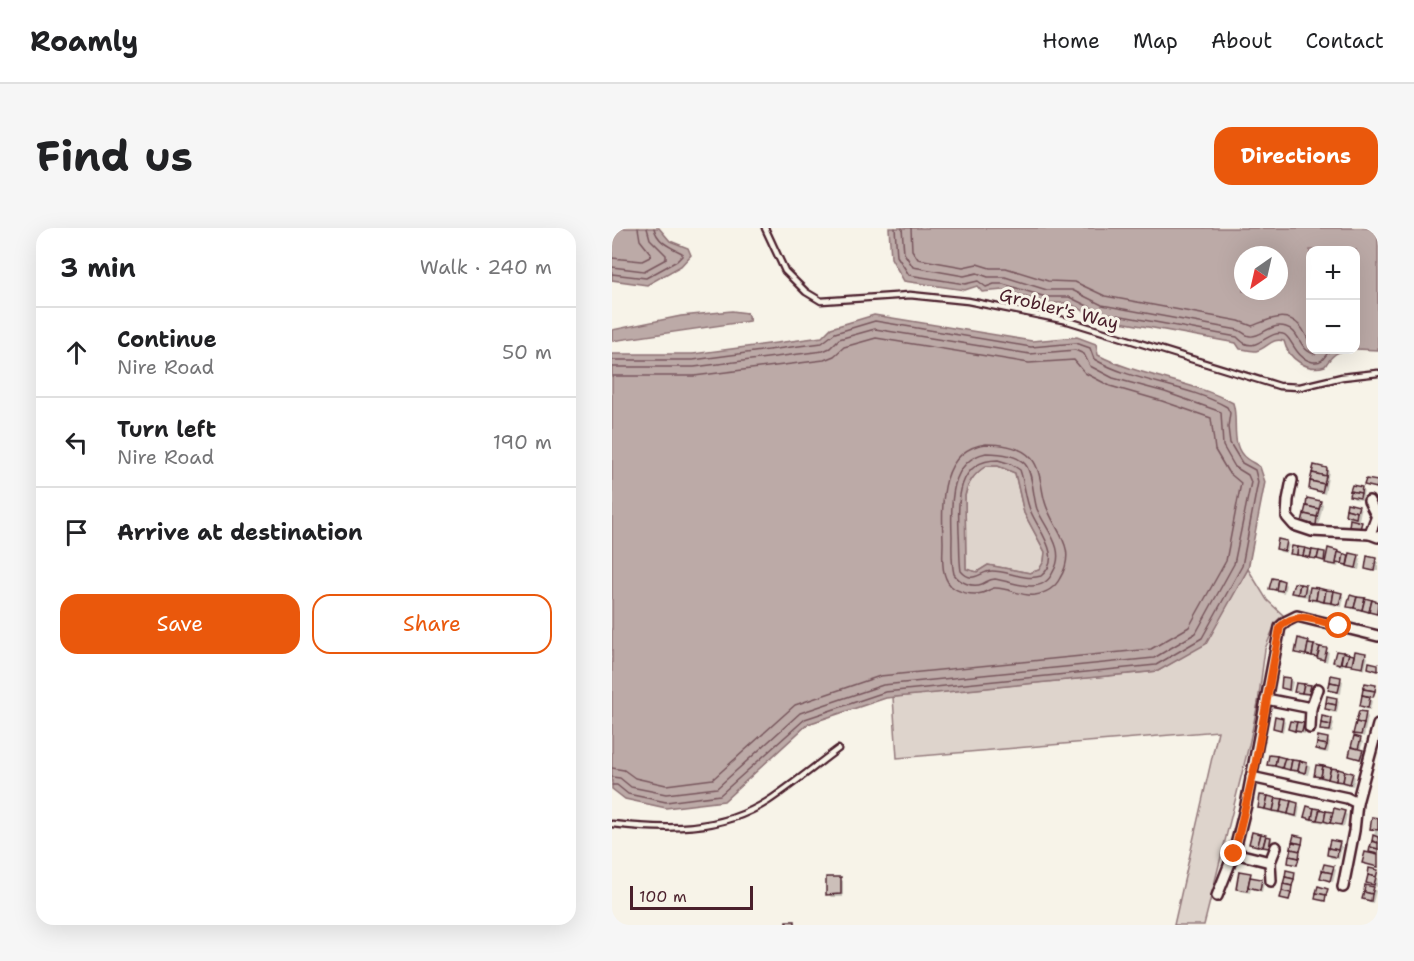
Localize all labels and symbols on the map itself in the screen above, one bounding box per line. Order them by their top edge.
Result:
north arrow [1234,246,1288,300]
street label: Grobler's Way [997,283,1121,335]
route start [1325,612,1351,638]
route end [1220,840,1246,866]
scale bar [630,883,753,910]

